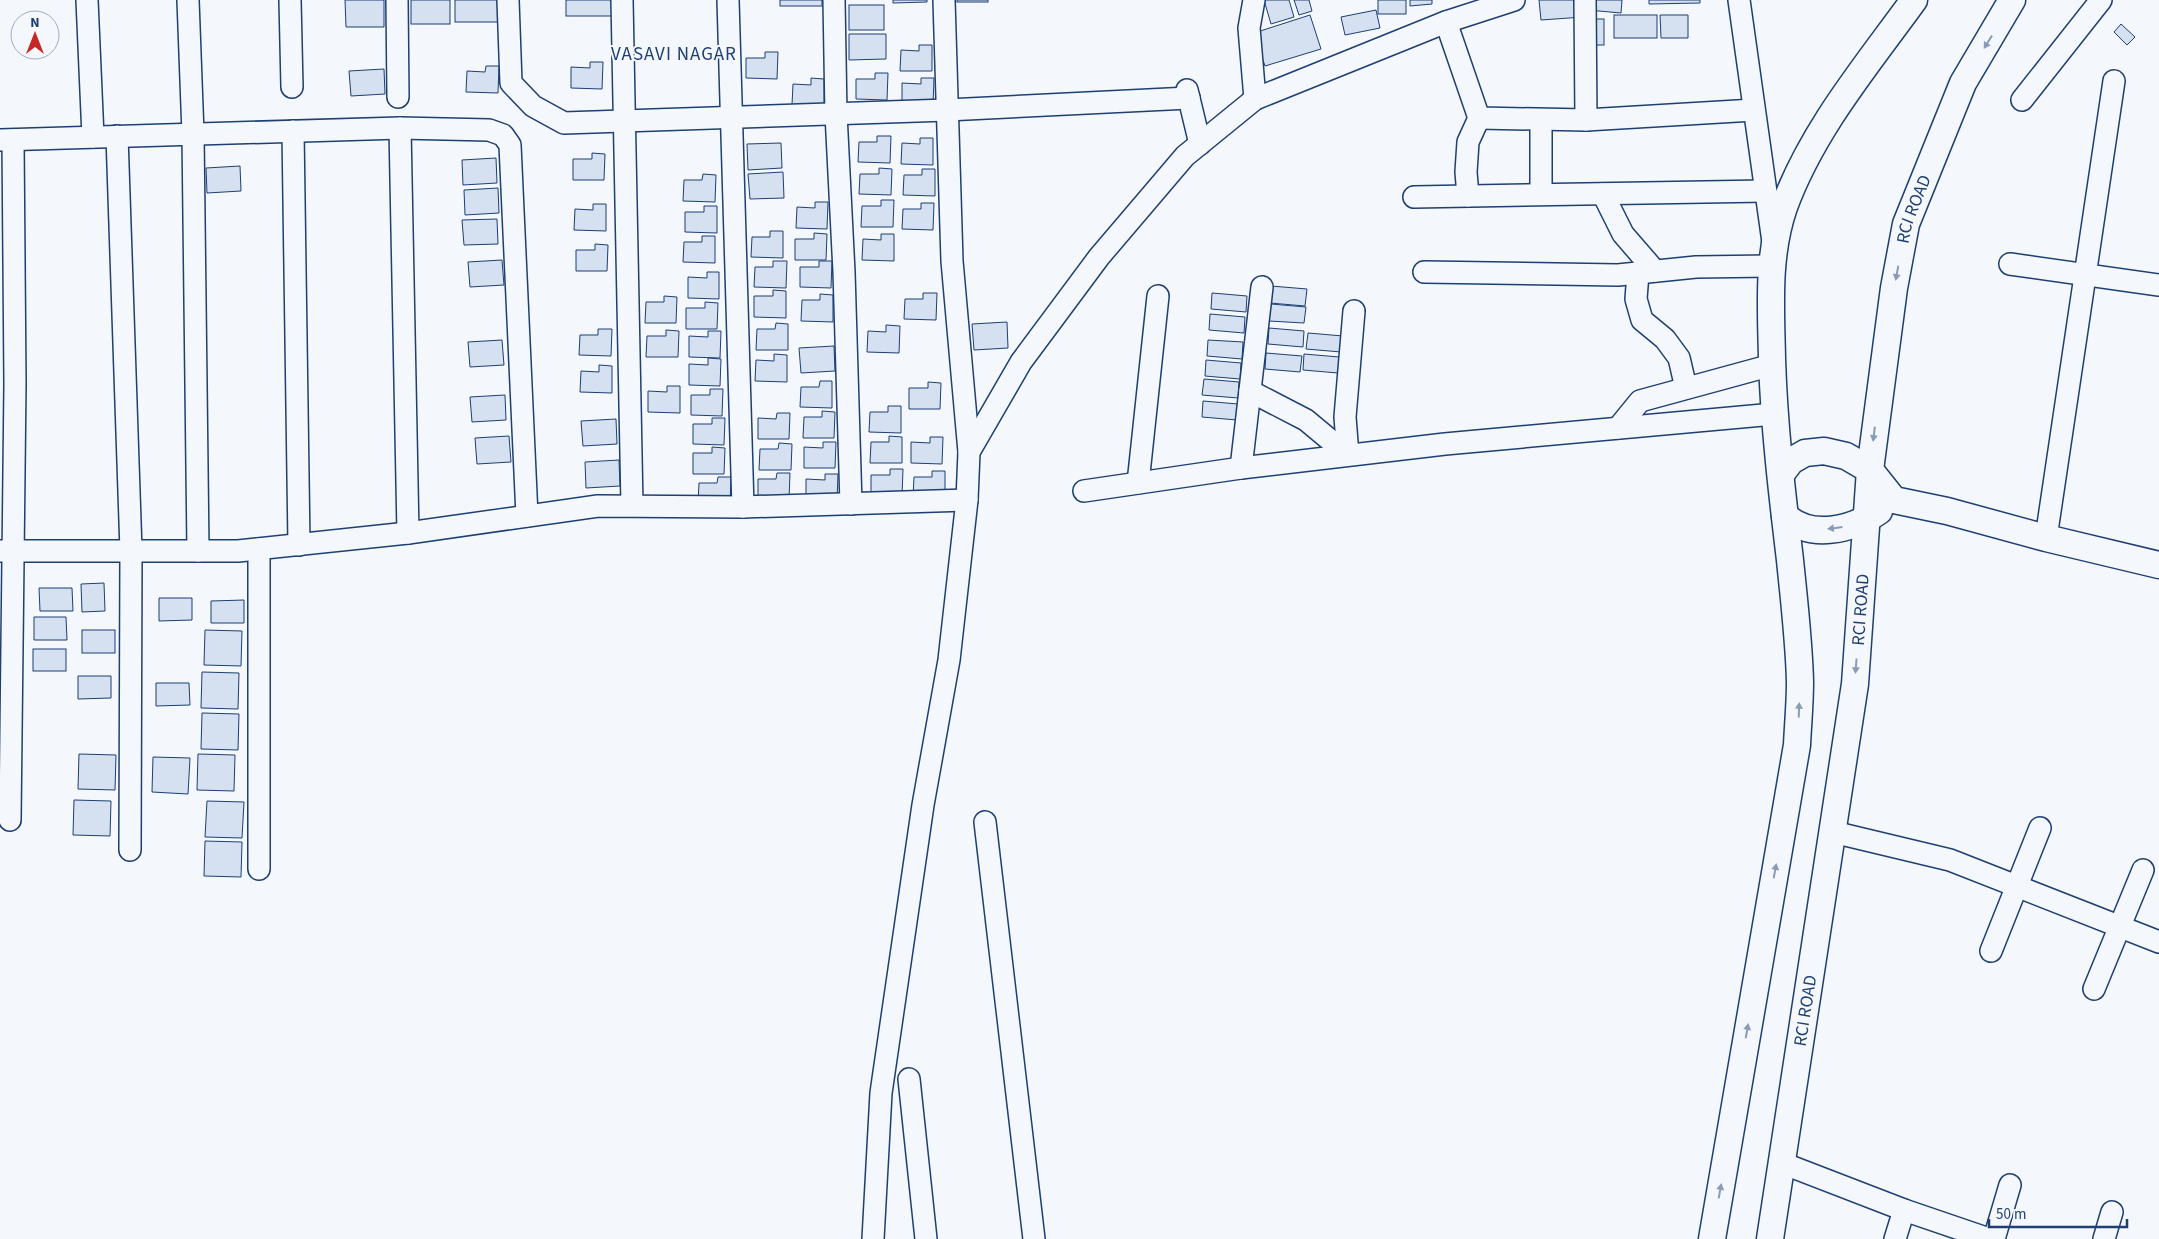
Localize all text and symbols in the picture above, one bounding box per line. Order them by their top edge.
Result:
north arrow [10,10,60,60]
text: N [30,13,40,33]
one-way arrow [1983,35,1992,49]
district label: VASAVI NAGAR [611,41,737,68]
street label: RCI ROAD [1890,171,1937,246]
one-way arrow [1892,265,1900,281]
one-way arrow [1870,426,1878,442]
one-way arrow [1827,524,1843,532]
street label: RCI ROAD [1845,573,1875,646]
one-way arrow [1852,658,1860,674]
one-way arrow [1795,702,1803,718]
one-way arrow [1772,862,1780,878]
street label: RCI ROAD [1787,973,1823,1048]
one-way arrow [1744,1022,1752,1038]
one-way arrow [1716,1183,1724,1199]
scale bar [1989,1196,2126,1228]
text: 50 m [1996,1204,2026,1225]

